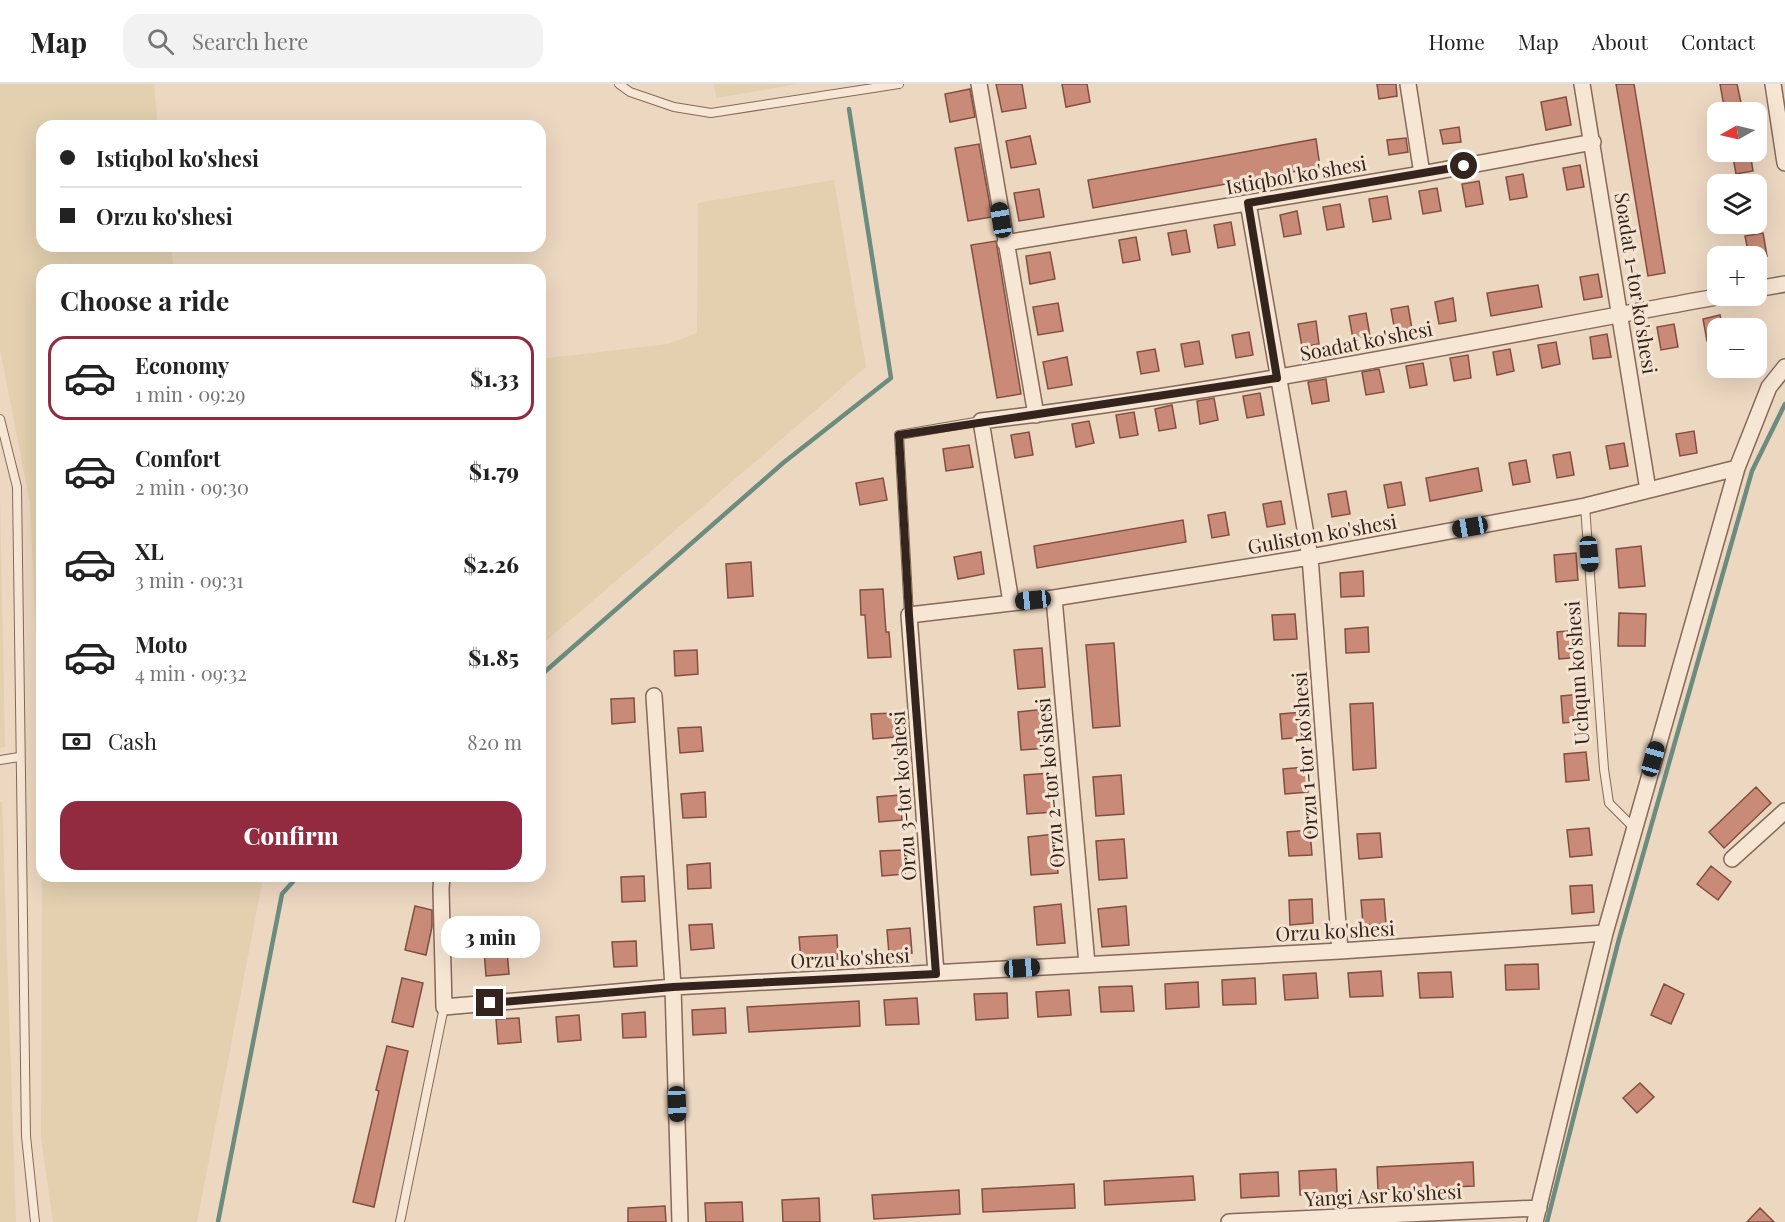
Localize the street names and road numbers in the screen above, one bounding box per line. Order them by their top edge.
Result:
street label: Istiqbol ko'shesi [1224,148,1369,200]
street label: Soadat 1-tor ko'shesi [1609,190,1665,376]
street label: Soadat ko'shesi [1297,314,1435,366]
street label: Guliston ko'shesi [1245,507,1399,559]
street label: Uchqun ko'shesi [1557,600,1595,746]
street label: Orzu 1-tor ko'shesi [1285,671,1323,841]
street label: Orzu 2-tor ko'shesi [1028,697,1070,869]
street label: Orzu 3-tor ko'shesi [883,710,921,882]
street label: Orzu ko'shesi [1275,913,1396,947]
street label: Orzu ko'shesi [790,940,911,974]
street label: Yangi Asr ko'shesi [1302,1176,1463,1212]

